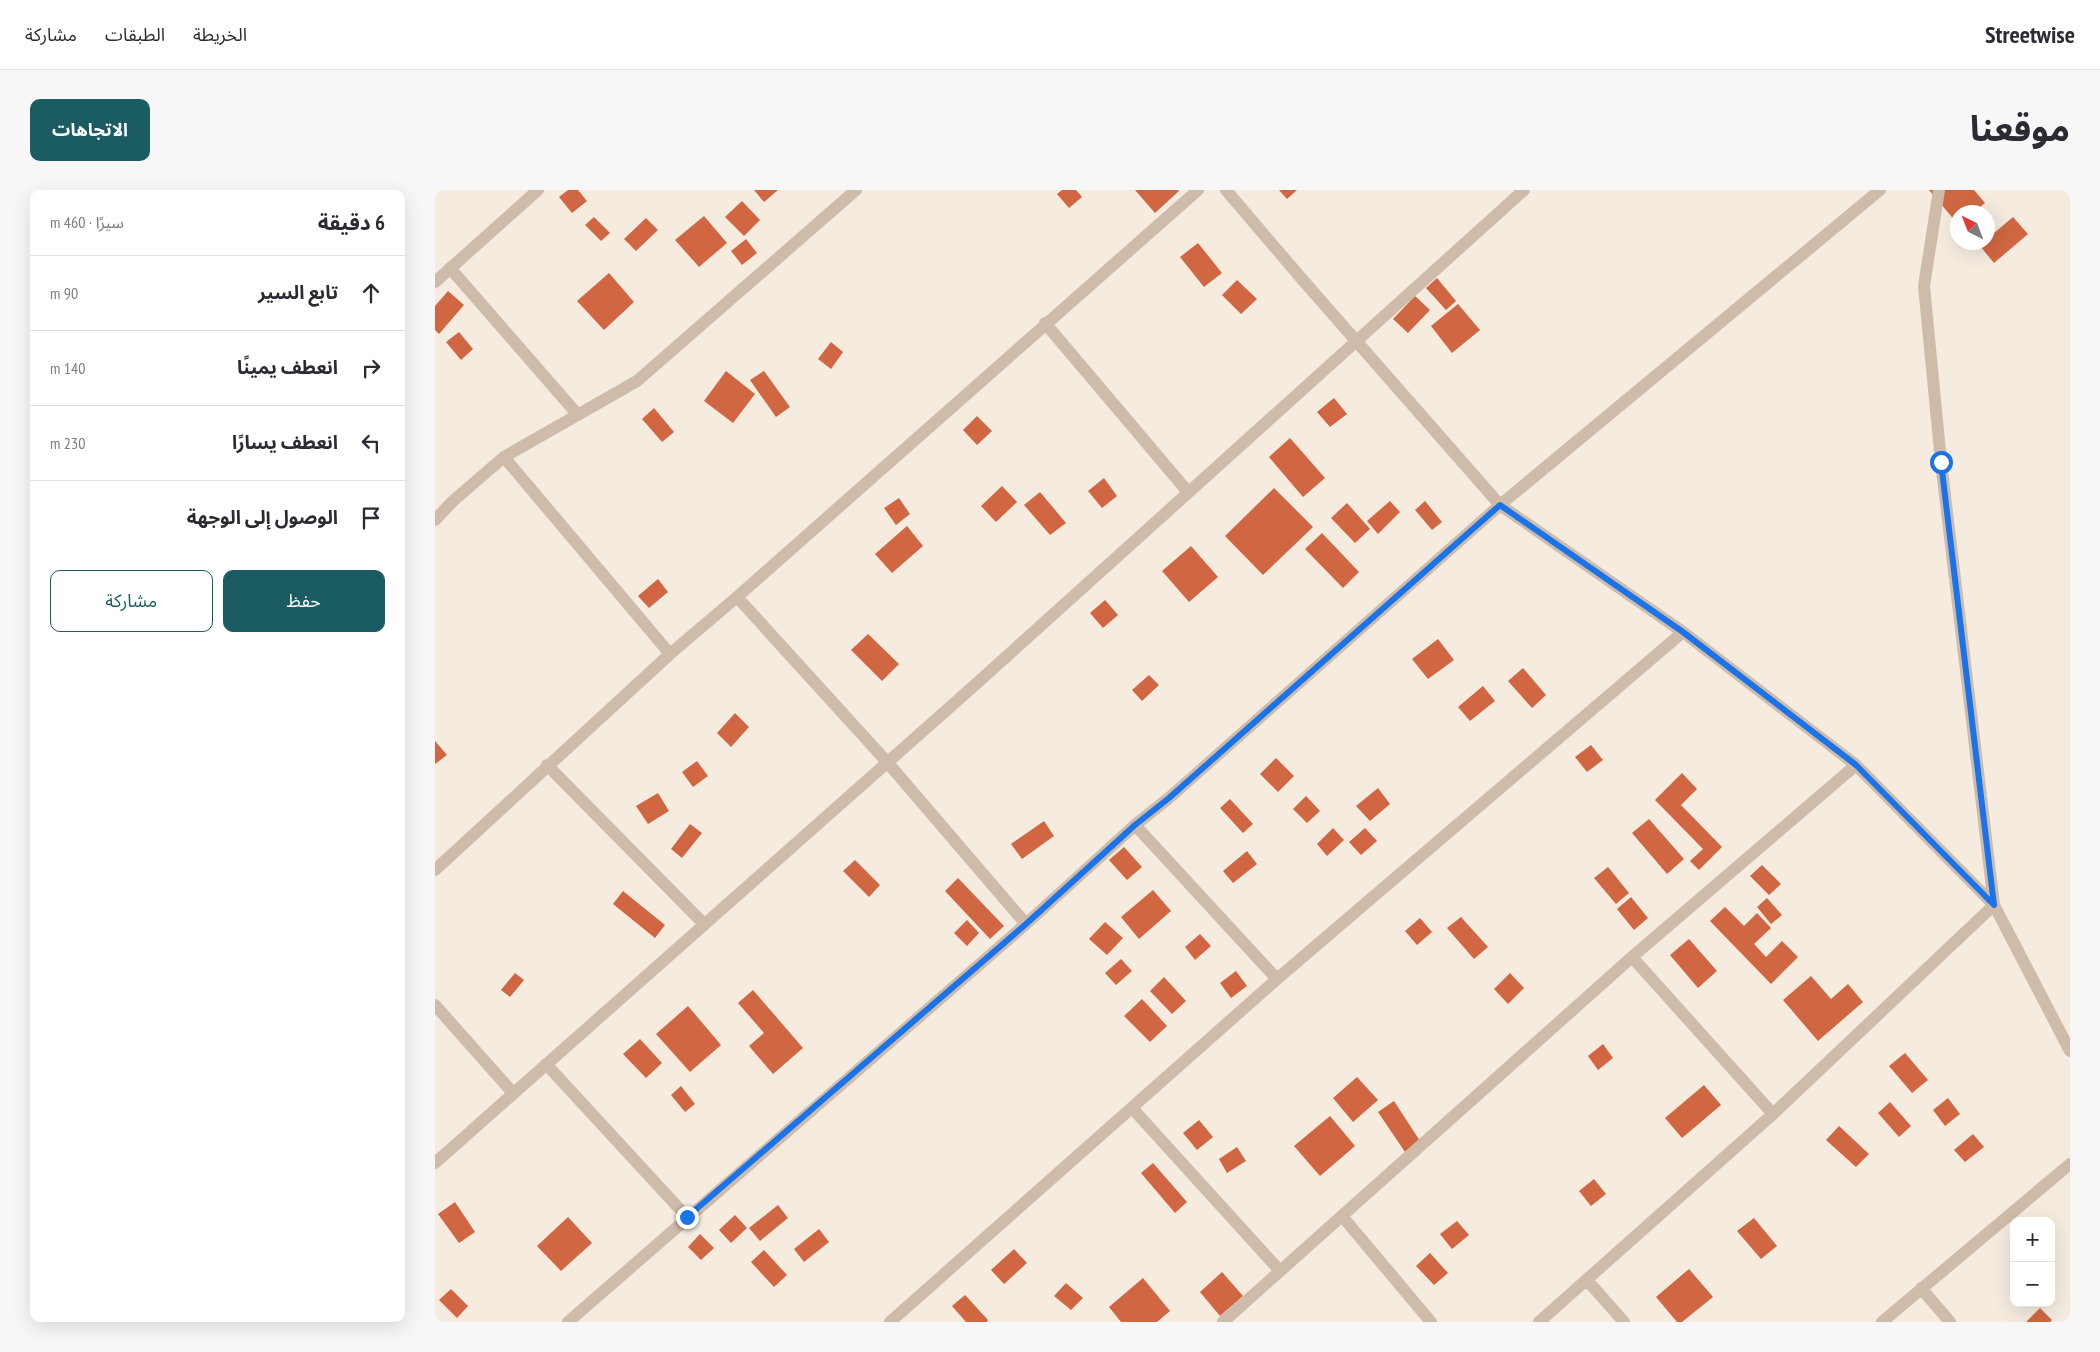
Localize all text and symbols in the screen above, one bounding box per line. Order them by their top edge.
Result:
text: Streetwise [1985,19,2075,50]
text: مشاركة [25,23,77,46]
text: الطبقات [105,23,165,46]
text: الخريطة [193,23,247,46]
button: الاتجاهات [30,99,150,161]
text: موقعنا [1970,105,2070,151]
north arrow [1950,205,1995,250]
text: 6 دقيقة [318,209,385,236]
text: سيرًا · 460 m [50,212,124,232]
icon: ahead [357,279,385,307]
text: تابع السير [258,280,338,304]
text: 90 m [50,283,78,303]
icon: right [357,354,385,382]
text: انعطف يمينًا [237,355,338,379]
text: 140 m [50,358,85,378]
icon: left [357,429,385,457]
text: انعطف يسارًا [232,430,338,454]
text: 230 m [50,433,85,453]
route start [1930,451,1953,474]
icon: arrive [357,504,385,532]
text: الوصول إلى الوجهة [187,505,338,529]
button: مشاركة [50,570,213,632]
button: حفظ [223,570,385,632]
route end [676,1206,699,1229]
map controls [2010,1217,2055,1307]
button: + [2010,1217,2055,1262]
button: − [2010,1262,2055,1307]

